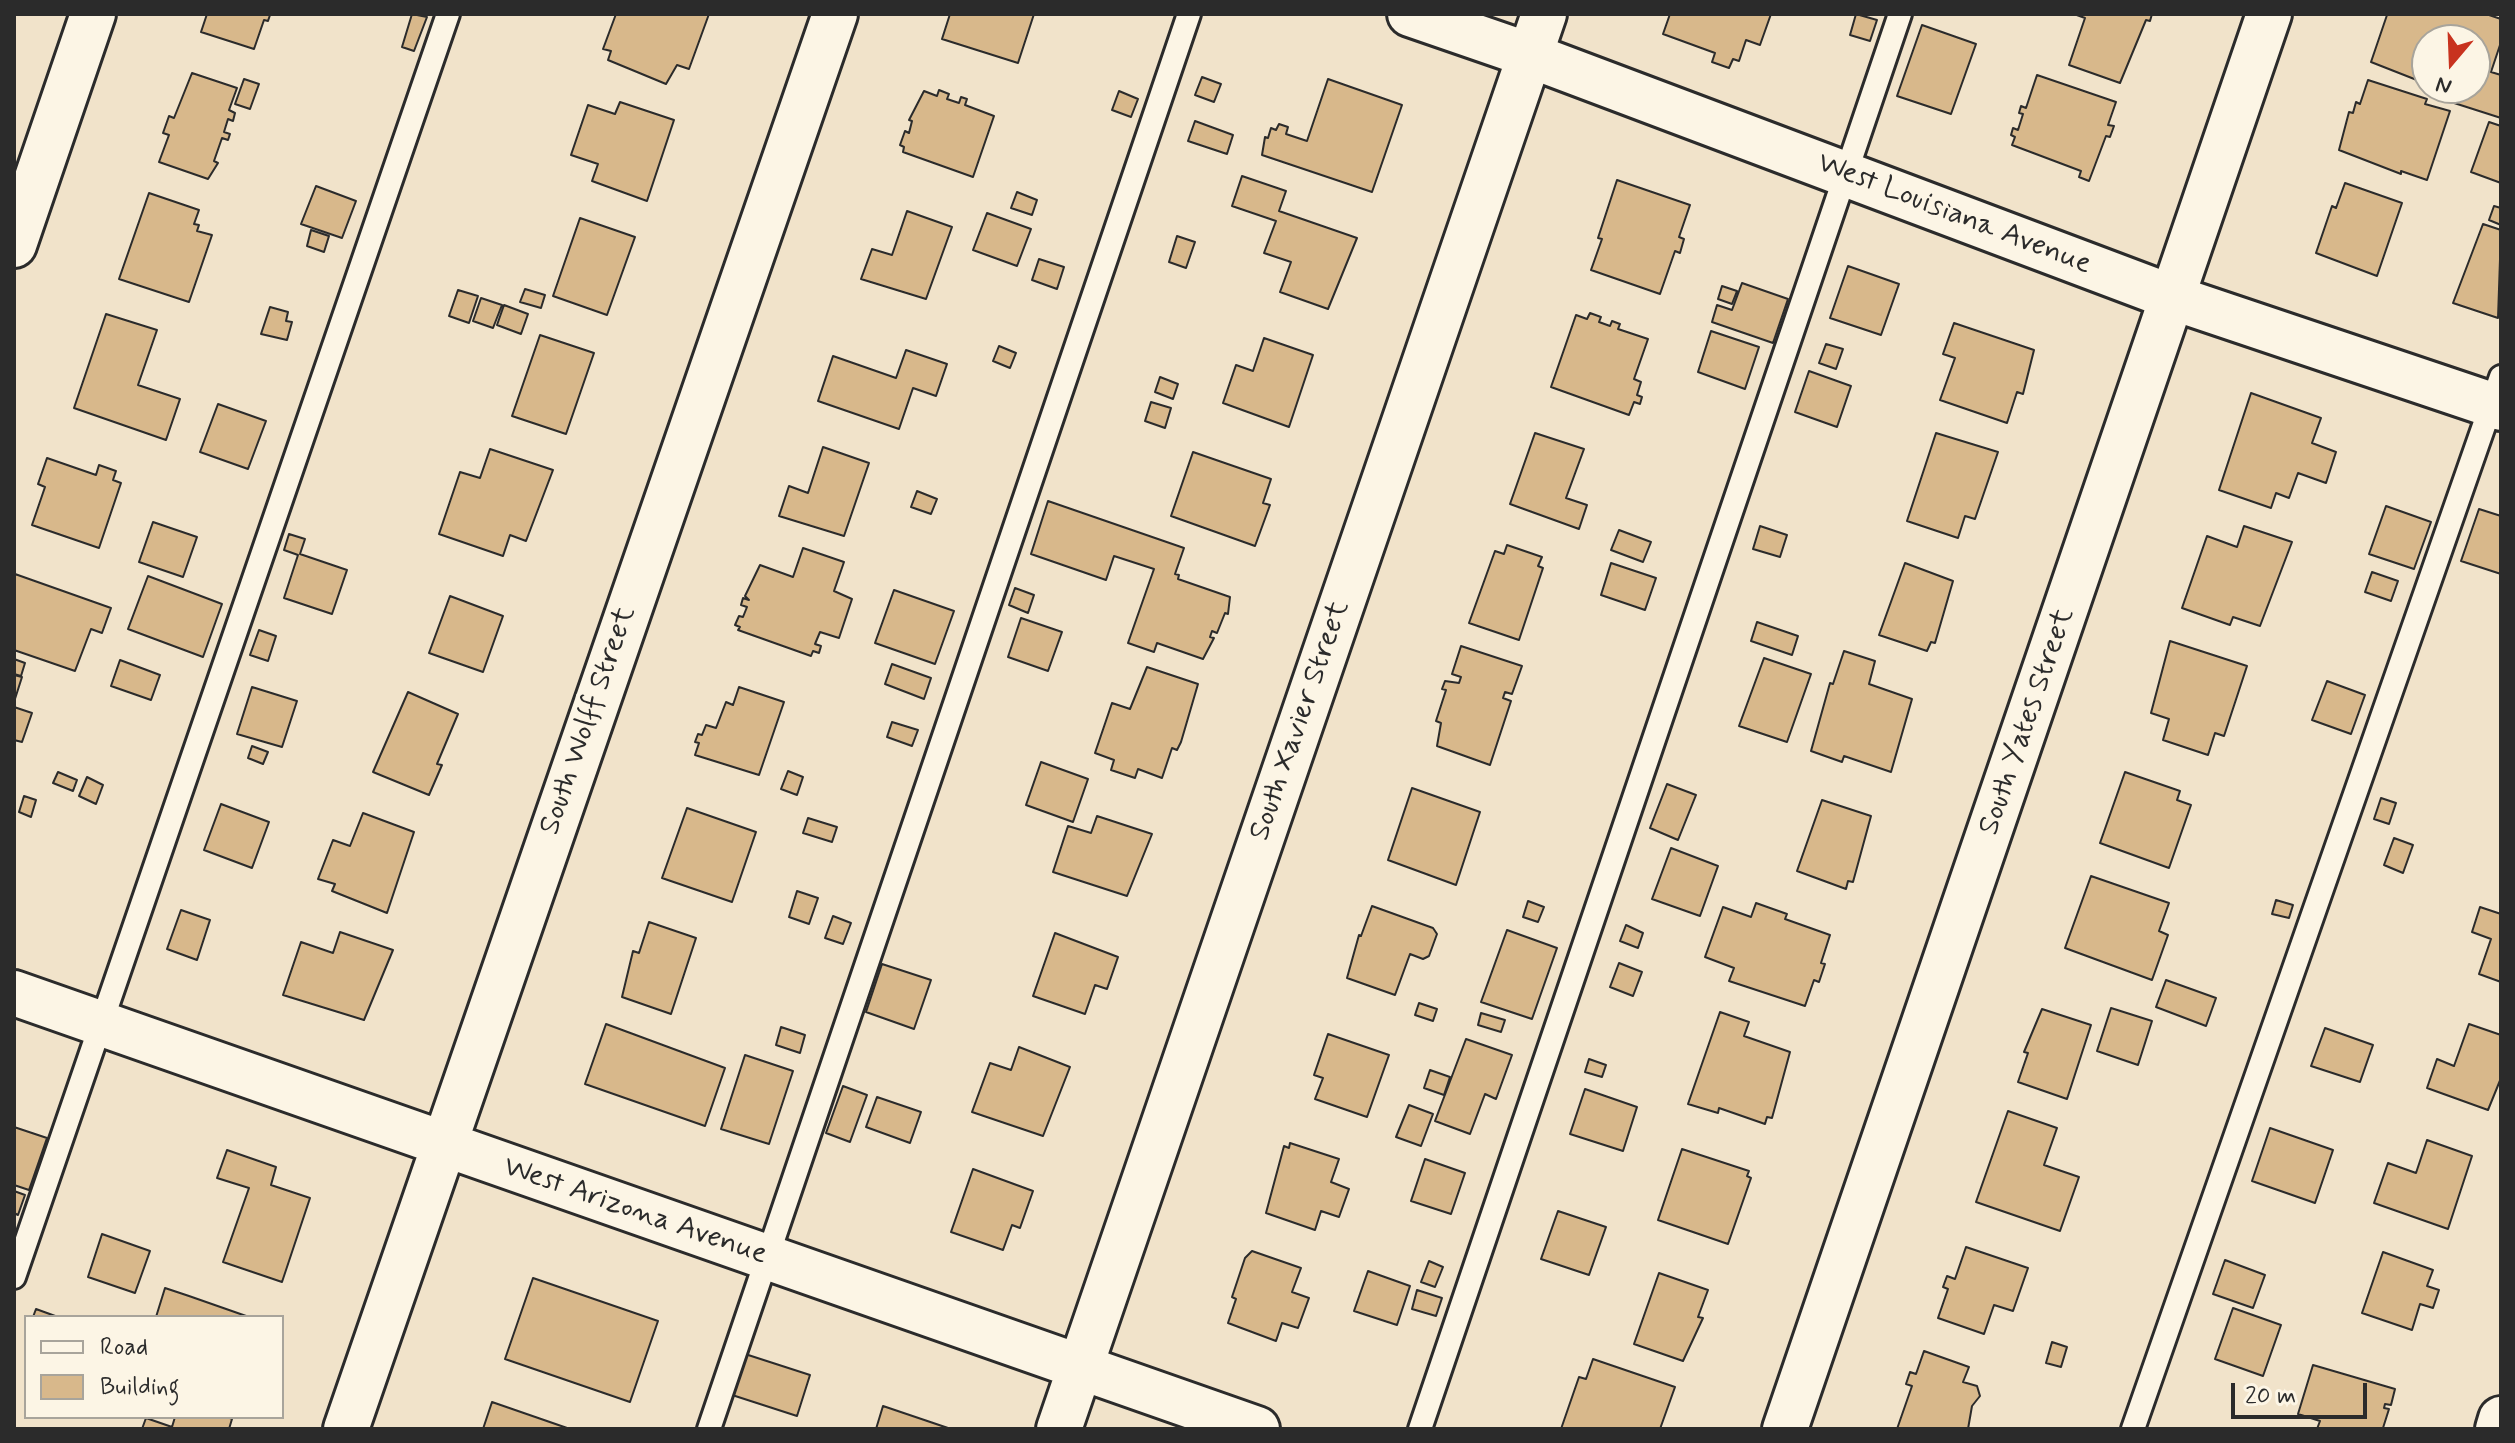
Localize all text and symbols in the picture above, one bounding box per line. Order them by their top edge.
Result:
north arrow [2411,24,2491,104]
text: N [2432,69,2455,100]
street label: West Louisiana Avenue [1812,146,2096,284]
street label: South Xavier Street [1243,596,1359,846]
street label: South Wolff Street [533,602,645,840]
street label: South Yates Street [1972,604,2084,840]
street label: West Arizona Avenue [498,1150,772,1274]
legend [24,1315,284,1419]
text: Road [100,1332,148,1363]
scale bar [2235,1367,2371,1417]
text: Building [100,1372,180,1403]
text: 20 m [2245,1381,2296,1412]

